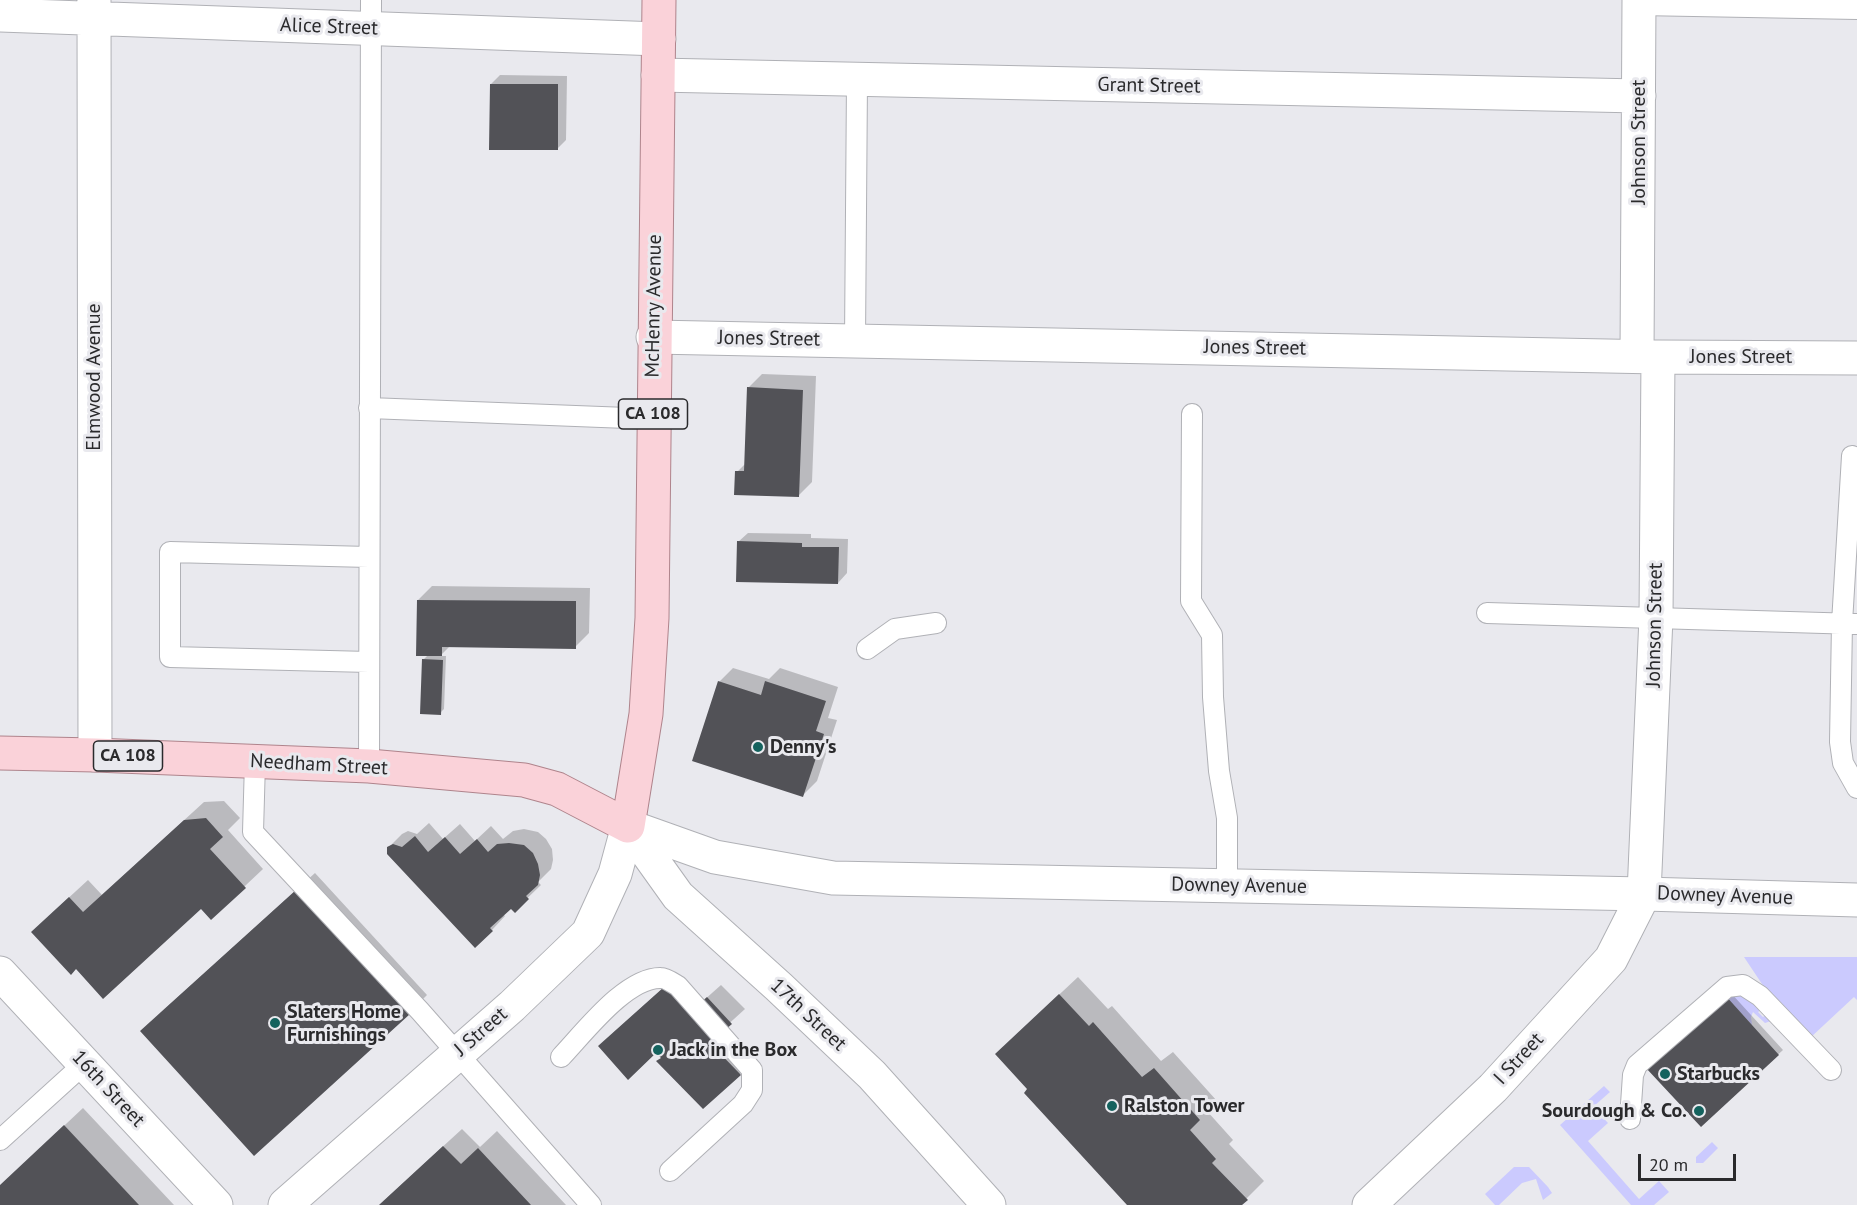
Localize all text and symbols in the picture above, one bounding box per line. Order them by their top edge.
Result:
street label: Alice Street [280,13,378,41]
street label: Grant Street [1097,73,1201,99]
street label: Johnson Street [1627,80,1651,204]
street label: McHenry Avenue [641,234,667,378]
street label: Elmwood Avenue [82,303,106,451]
street label: Jones Street [718,326,820,352]
street label: Jones Street [1204,335,1306,361]
street label: Jones Street [1690,345,1792,369]
road number: CA 108 [618,399,688,429]
street label: Johnson Street [1642,562,1668,688]
place label: Denny's [770,735,837,759]
marker: Denny's [751,740,765,754]
road number: CA 108 [94,741,162,771]
street label: Needham Street [250,749,388,781]
street label: Downey Avenue [1171,873,1307,899]
street label: Downey Avenue [1657,882,1793,910]
street label: 17th Street [765,974,851,1056]
place label: Slaters Home Furnishings [287,1000,401,1047]
street label: J Street [450,1003,512,1061]
marker: Slaters Home Furnishings [268,1016,282,1030]
street label: I Street [1489,1028,1549,1090]
place label: Jack in the Box [670,1038,797,1062]
marker: Jack in the Box [651,1043,665,1057]
street label: 16th Street [67,1046,149,1132]
place label: Starbucks [1677,1062,1760,1086]
marker: Starbucks [1658,1067,1672,1081]
place label: Ralston Tower [1124,1094,1245,1118]
marker: Ralston Tower [1105,1099,1119,1113]
place label: Sourdough & Co. [1542,1099,1687,1123]
marker: Sourdough & Co. [1692,1104,1706,1118]
scale bar [1641,1142,1738,1180]
text: 20 m [1649,1153,1688,1176]

